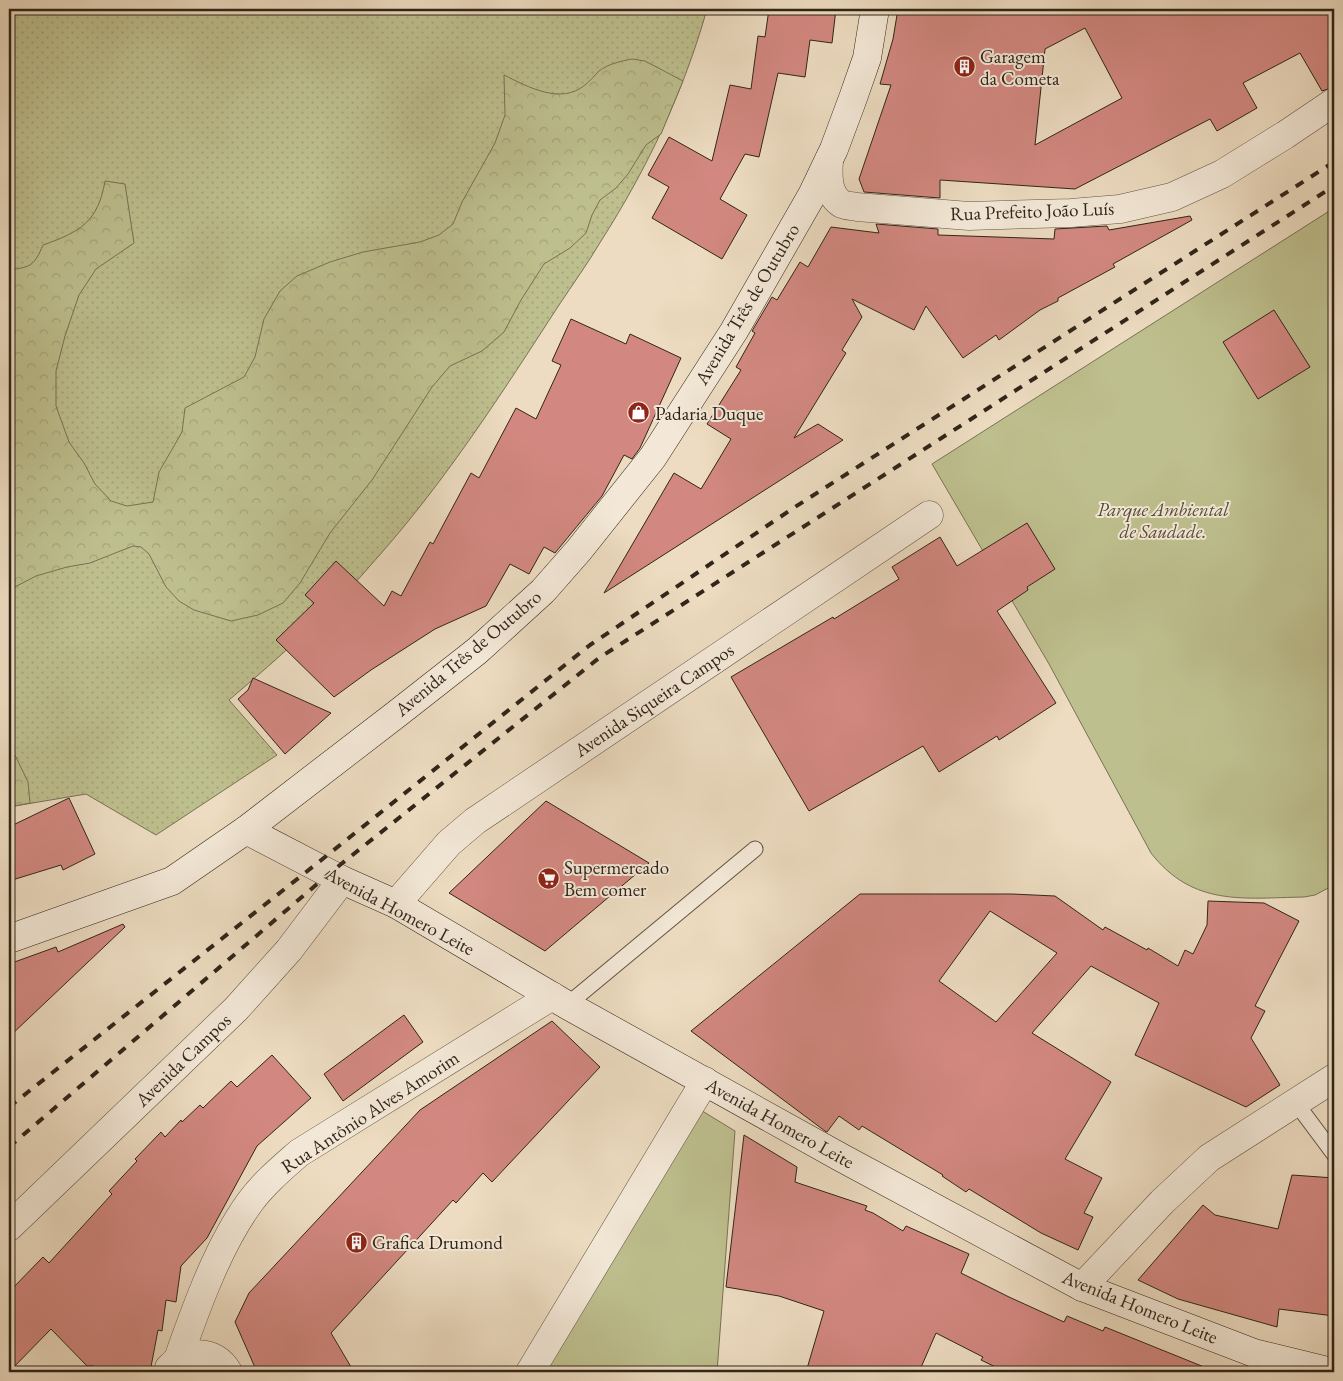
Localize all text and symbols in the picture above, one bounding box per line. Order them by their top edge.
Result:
place label: Garagem da Cometa [980,44,1060,91]
building icon: Garagem da Cometa [952,55,976,79]
street label: Rua Prefeito João Luís [950,196,1114,226]
street label: Avenida Três de Outubro [688,219,805,390]
shop icon: Padaria Duque [627,401,651,425]
place label: Padaria Duque [655,401,763,426]
park label: Parque Ambiental de Saudade. [1097,497,1229,544]
street label: Avenida Três de Outubro [389,584,547,722]
street label: Avenida Siqueira Campos [569,637,739,763]
place label: Supermercado Bem comer [564,855,669,902]
street label: Avenida Homero Leite [320,861,479,961]
supermarket icon: Supermercado Bem comer [536,866,560,890]
street label: Avenida Campos [129,1008,236,1113]
street label: Rua Antônio Alves Amorim [276,1045,464,1179]
street label: Avenida Homero Leite [701,1071,859,1174]
building icon: Grafica Drumond [344,1230,368,1254]
place label: Grafica Drumond [372,1230,503,1255]
street label: Avenida Homero Leite [1058,1264,1222,1350]

